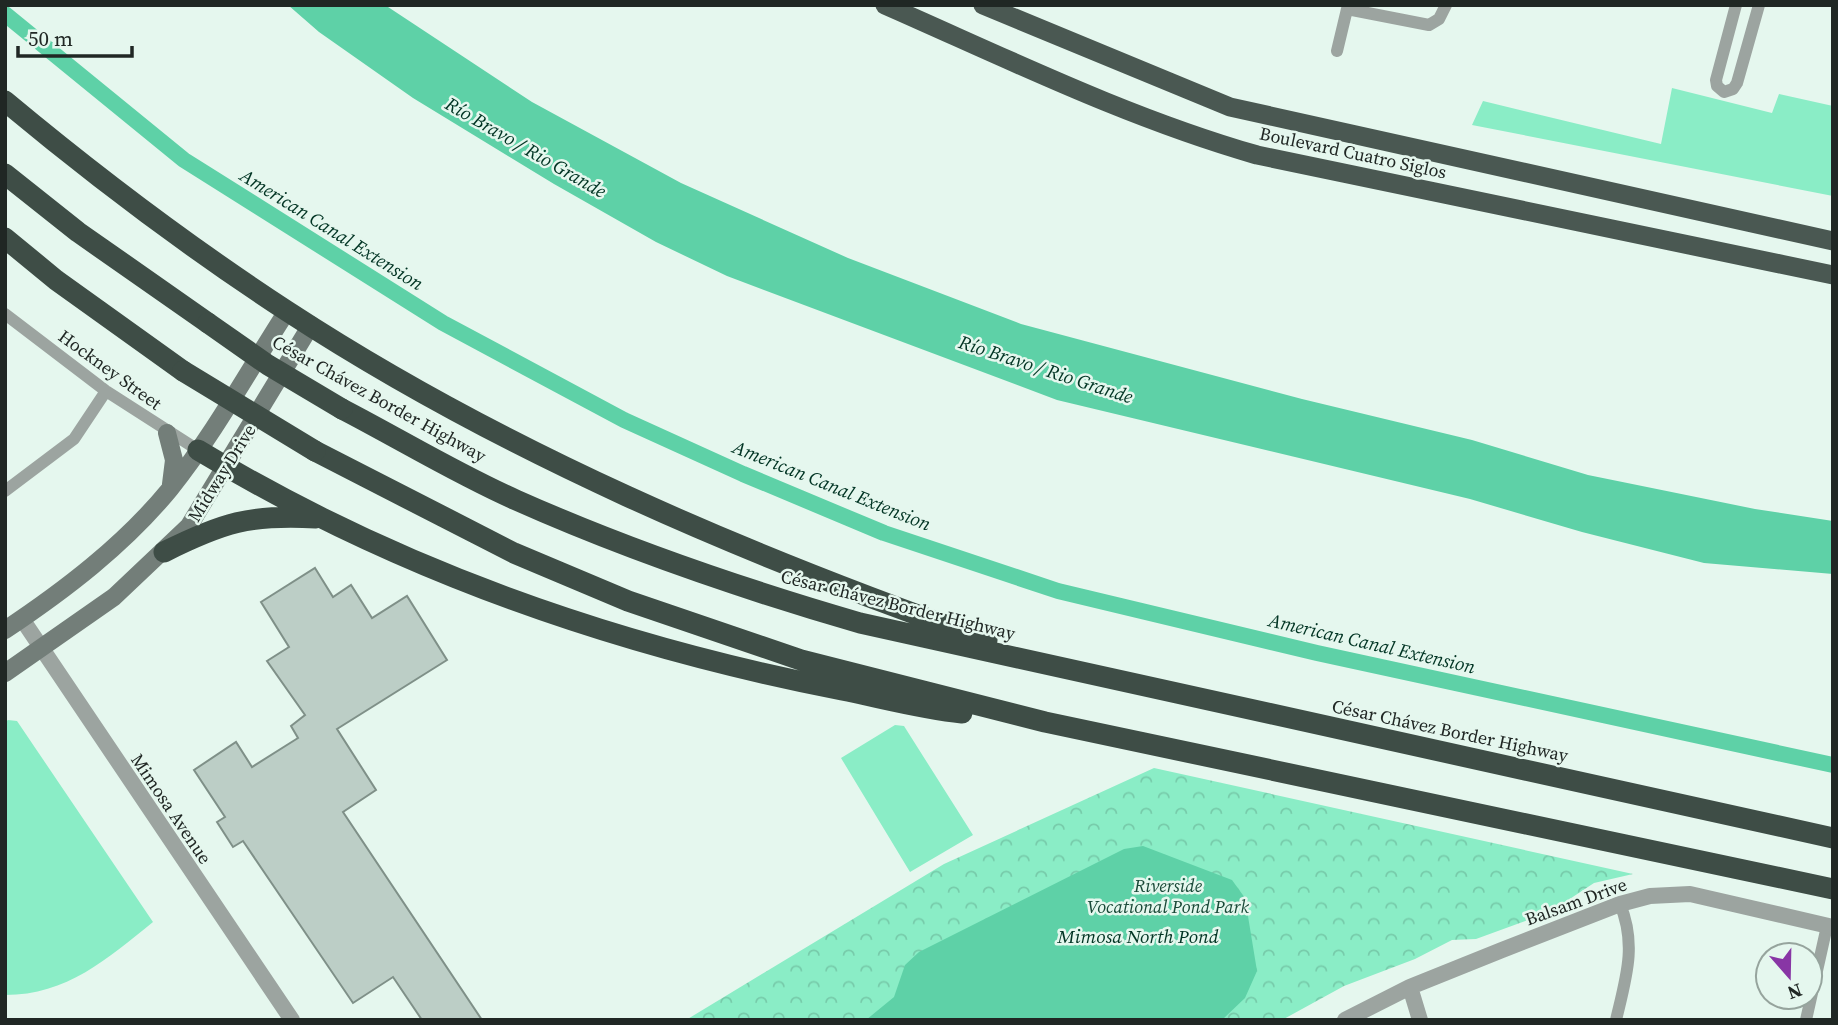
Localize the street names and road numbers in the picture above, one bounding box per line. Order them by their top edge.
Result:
street label: Boulevard Cuatro Siglos [1257,120,1449,185]
street label: Hockney Street [54,324,167,416]
street label: César Chávez Border Highway [268,329,491,468]
street label: Midway Drive [182,419,262,526]
street label: César Chávez Border Highway [778,563,1019,646]
street label: César Chávez Border Highway [1330,693,1571,768]
street label: Mimosa Avenue [125,749,218,869]
street label: Balsam Drive [1521,872,1630,931]

